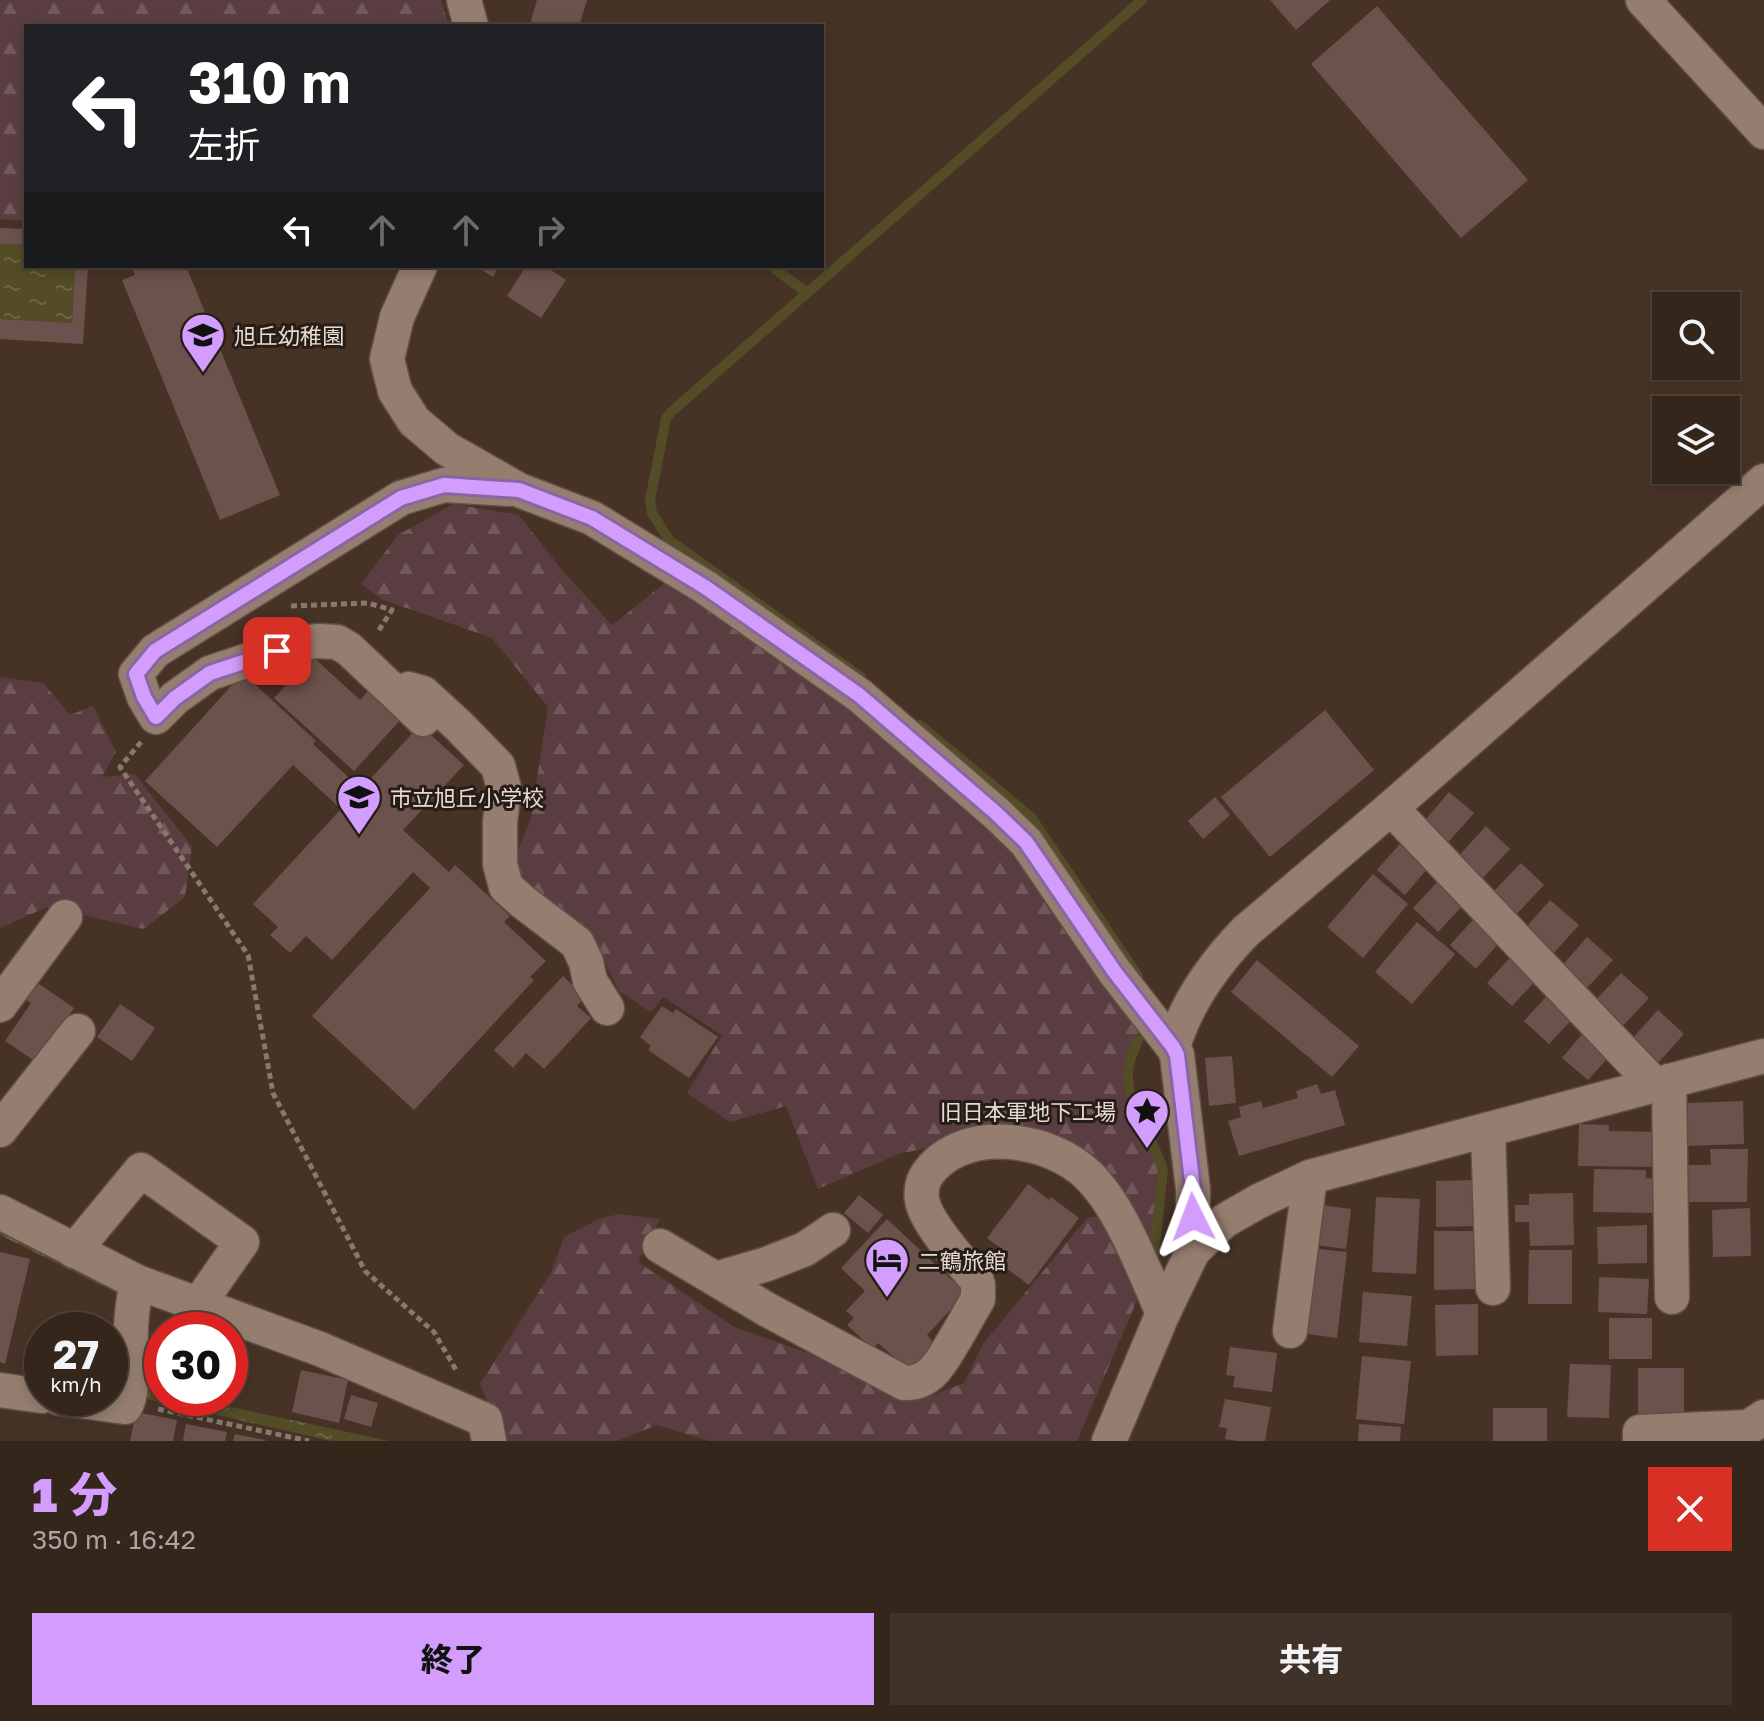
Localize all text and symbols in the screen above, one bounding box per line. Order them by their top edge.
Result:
text: 310 m [188,48,350,115]
icon: left [56,56,160,160]
text: 左折 [188,123,260,166]
icon: left [276,208,320,252]
icon: ahead [360,208,404,252]
icon: ahead [444,208,488,252]
icon: right [528,208,572,252]
map controls [1652,292,1740,484]
button: search [1652,292,1740,380]
school or university icon: 旭丘幼稚園 [179,311,227,374]
place label: 旭丘幼稚園 [234,322,344,349]
button: layers [1652,396,1740,484]
pin [243,617,311,685]
icon: arrive [255,629,299,673]
school or university icon: 市立旭丘小学校 [335,773,383,836]
place label: 市立旭丘小学校 [390,784,544,811]
place icon: 旧日本軍地下工場 [1123,1087,1171,1150]
place label: 旧日本軍地下工場 [940,1098,1116,1125]
position arrow [1151,1175,1235,1259]
hotel icon: 二鶴旅館 [863,1236,911,1299]
place label: 二鶴旅館 [918,1247,1006,1274]
speed limit sign: 30 [144,1312,248,1416]
text: 27 [53,1330,99,1378]
text: km/h [51,1372,101,1396]
text: 1 分 [32,1465,117,1523]
button: close [1648,1467,1732,1551]
text: 350 m · 16:42 [32,1524,196,1555]
button: 終了 [32,1613,874,1705]
button: 共有 [890,1613,1732,1705]

